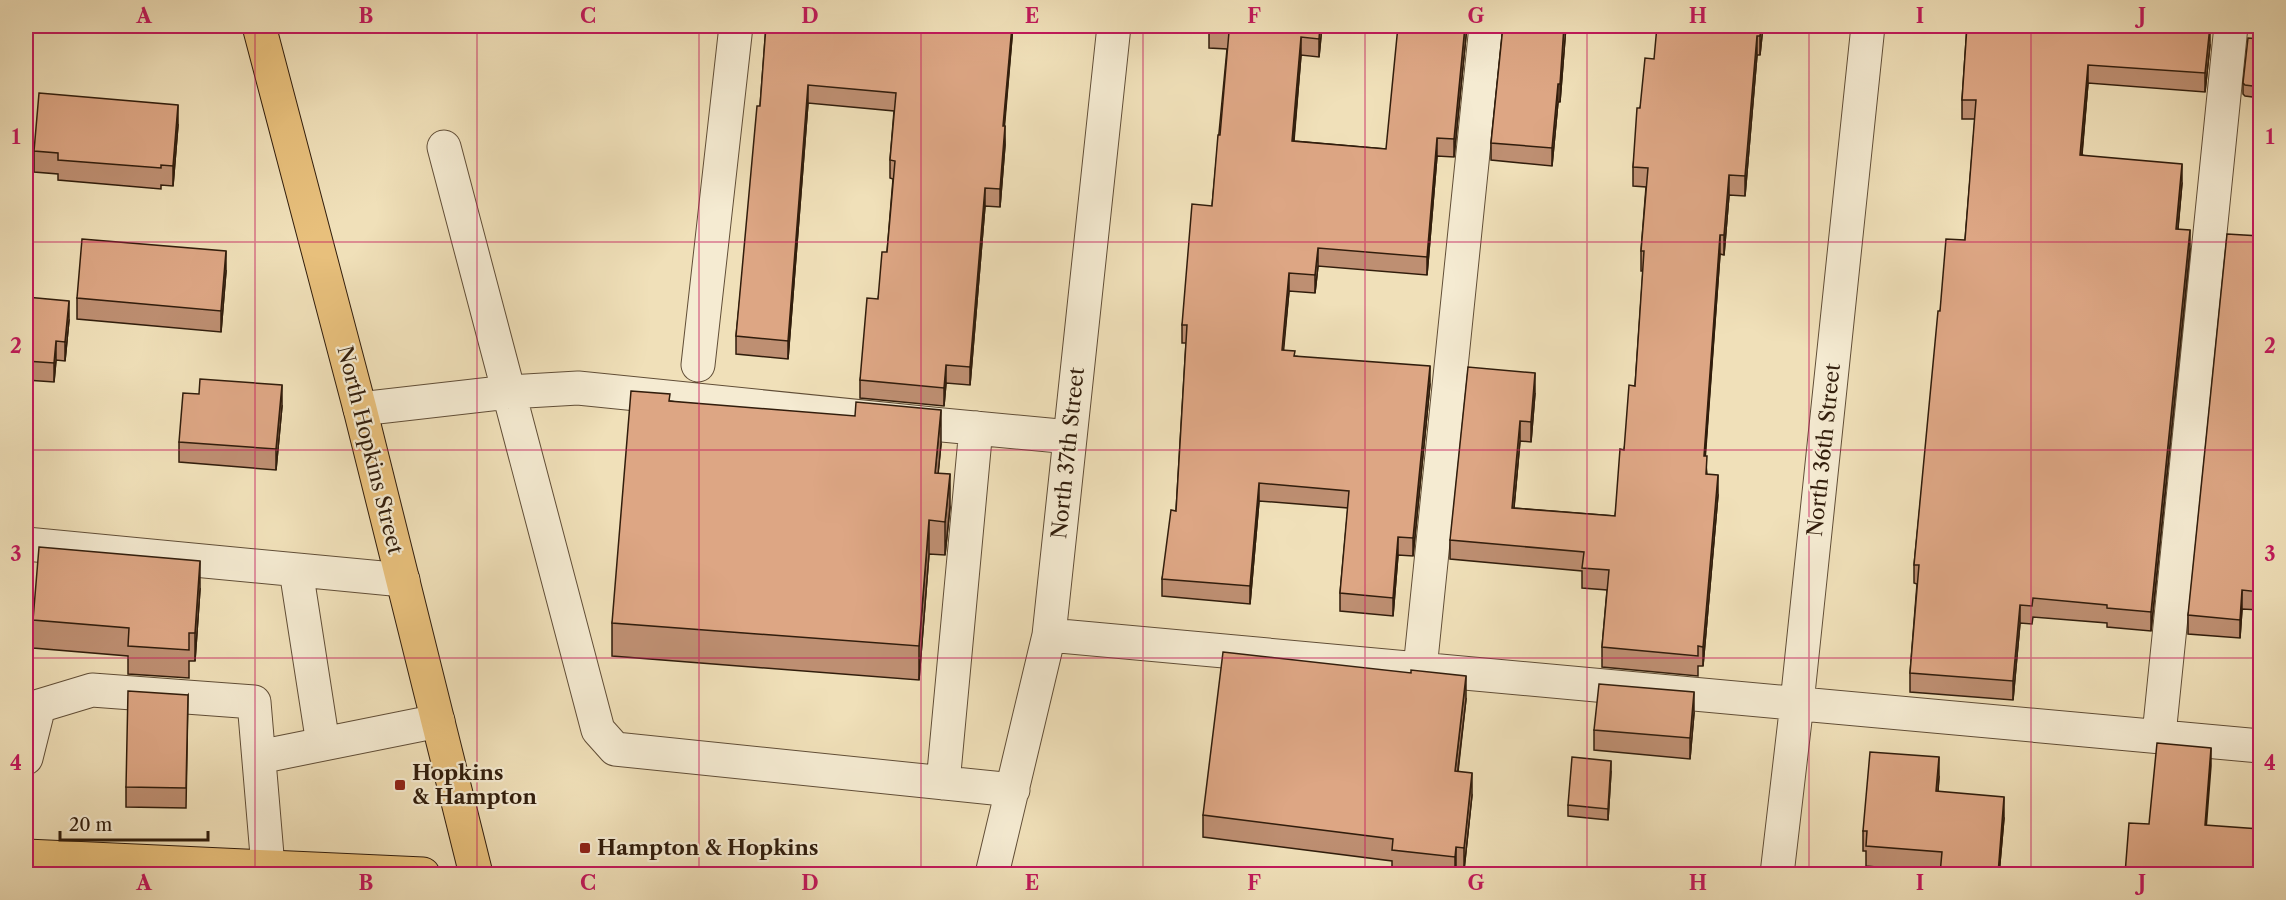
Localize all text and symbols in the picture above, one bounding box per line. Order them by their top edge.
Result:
text: A [135,4,152,28]
text: B [359,4,374,28]
text: C [580,4,596,28]
text: D [801,4,819,28]
text: E [1025,4,1039,28]
text: F [1247,4,1261,28]
text: G [1468,4,1485,28]
text: H [1689,4,1707,28]
text: I [1916,4,1924,28]
text: J [2134,4,2146,28]
text: 1 [12,125,21,149]
text: 1 [2266,125,2275,149]
text: 2 [10,334,22,358]
text: 2 [2264,334,2276,358]
street label: North Hopkins Street [332,343,409,557]
street label: North 36th Street [1802,361,1845,538]
street label: North 37th Street [1046,365,1089,540]
text: 3 [10,542,22,566]
text: 3 [2264,542,2276,566]
text: 4 [10,751,22,775]
text: 4 [2264,751,2276,775]
place label: Hopkins & Hampton [412,760,537,809]
marker: Hopkins & Hampton [393,778,407,792]
scale bar [60,804,208,842]
text: 20 m [69,814,113,836]
place label: Hampton & Hopkins [597,835,819,860]
marker: Hampton & Hopkins [578,841,592,855]
text: A [135,871,152,895]
text: B [359,871,374,895]
text: C [580,871,596,895]
text: D [801,871,819,895]
text: E [1025,871,1039,895]
text: F [1247,871,1261,895]
text: G [1468,871,1485,895]
text: H [1689,871,1707,895]
text: I [1916,871,1924,895]
text: J [2134,871,2146,895]

